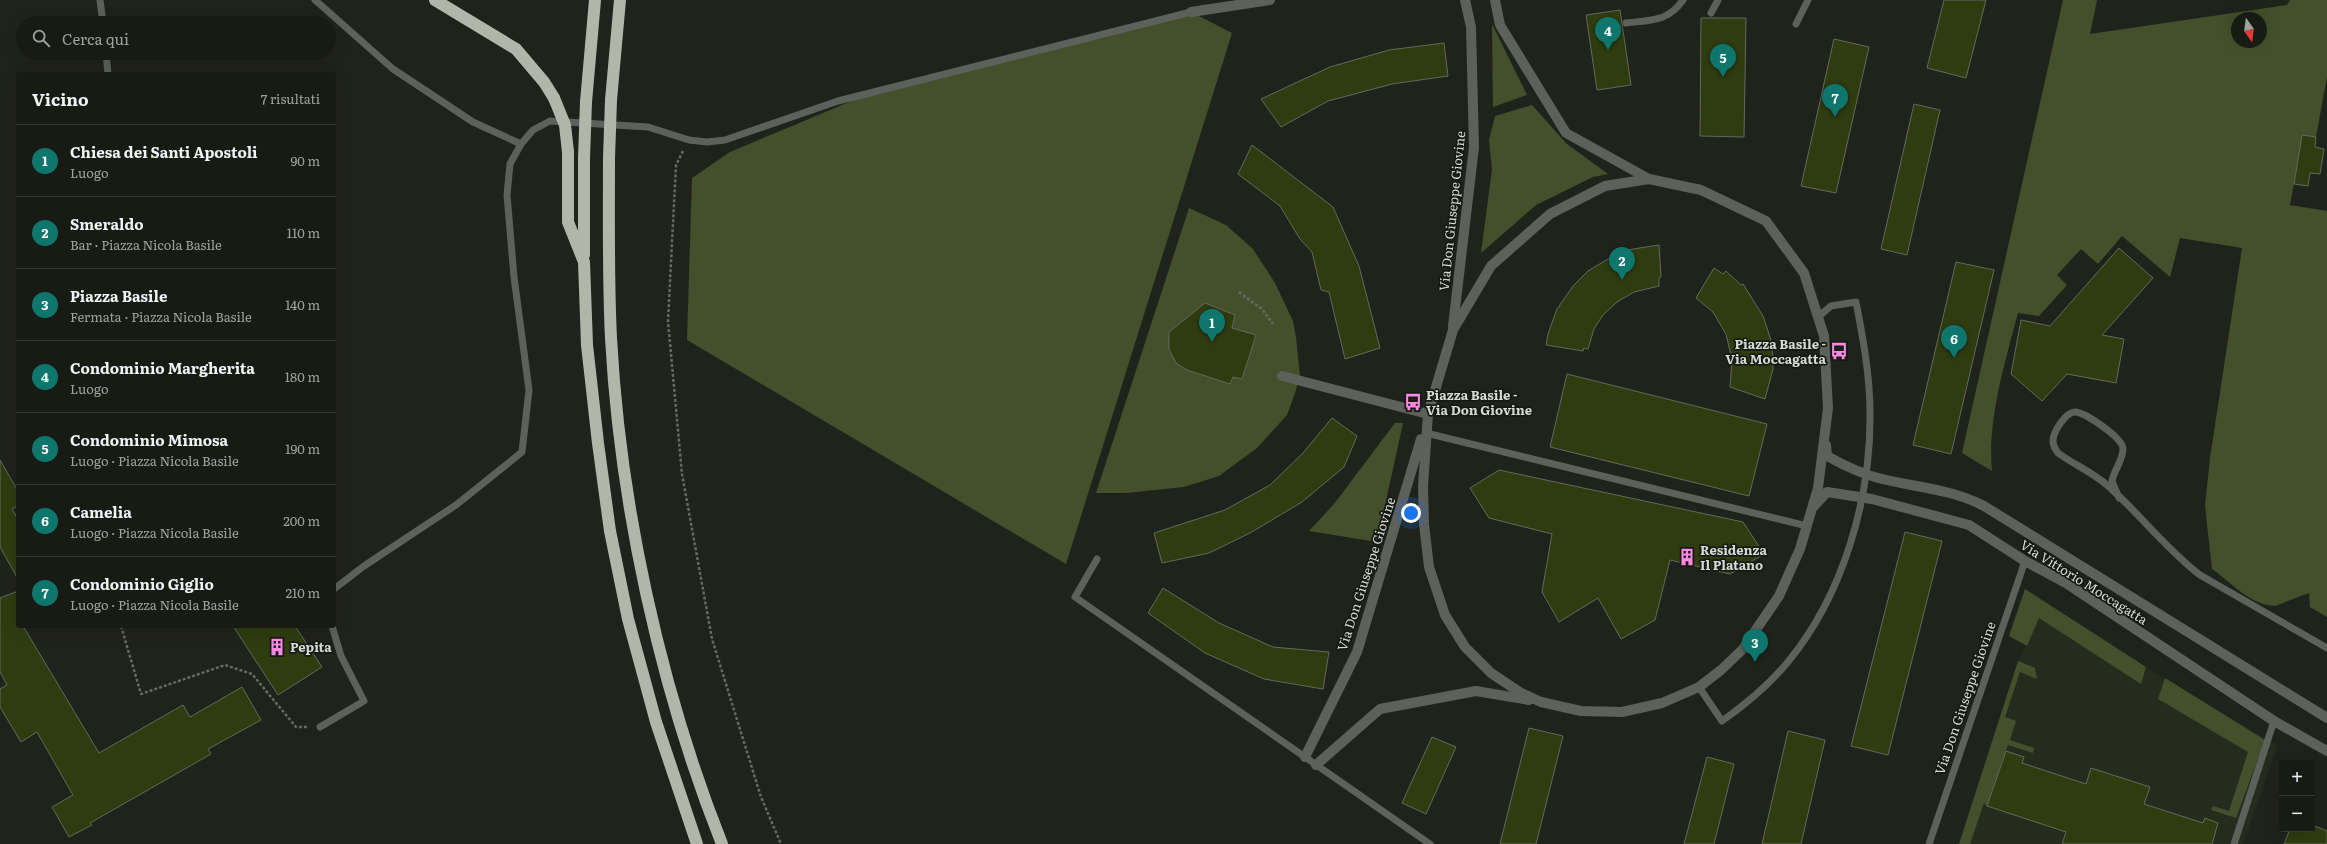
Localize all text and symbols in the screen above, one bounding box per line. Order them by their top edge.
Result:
north arrow [2231,12,2267,48]
search box [16,16,336,60]
pin: 4 [1595,17,1621,50]
icon: search [30,27,52,49]
text: Cerca qui [62,27,129,50]
pin: 5 [1710,44,1736,77]
pin: 7 [1822,84,1848,117]
text: Vicino [32,86,89,111]
text: 7 risultati [261,89,320,108]
street label: Via Don Giuseppe Giovine [1434,130,1469,292]
text: Chiesa dei Santi Apostoli [70,140,258,163]
text: 1 [42,151,48,170]
text: 90 m [290,151,320,170]
text: Luogo [70,163,109,182]
text: Smeraldo [70,212,144,235]
text: 2 [42,223,48,242]
text: 110 m [287,223,320,242]
text: Bar · Piazza Nicola Basile [70,235,222,254]
pin: 2 [1609,247,1635,280]
text: Piazza Basile [70,284,167,307]
text: 3 [41,295,49,314]
text: 140 m [285,295,320,314]
text: Fermata · Piazza Nicola Basile [70,307,252,326]
pin: 1 [1199,309,1225,342]
pin: 6 [1941,325,1967,358]
place label: Piazza Basile - Via Moccagatta [1725,334,1826,368]
bus stop icon: Piazza Basile - Via Moccagatta [1829,341,1849,361]
text: Condominio Margherita [70,356,255,379]
text: 4 [41,367,49,386]
text: 180 m [285,367,320,386]
text: Luogo [70,379,109,398]
place label: Piazza Basile - Via Don Giovine [1426,385,1532,419]
bus stop icon: Piazza Basile - Via Don Giovine [1403,392,1423,412]
text: Condominio Mimosa [70,428,228,451]
text: 5 [41,439,49,458]
text: 190 m [285,439,320,458]
text: Luogo · Piazza Nicola Basile [70,451,239,470]
street label: Via Don Giuseppe Giovine [1332,494,1399,653]
text: Camelia [70,500,132,523]
your location [1401,503,1421,523]
text: 6 [41,511,49,530]
text: 200 m [283,511,320,530]
text: Luogo · Piazza Nicola Basile [70,523,239,542]
street label: Via Vittorio Moccagatta [2017,535,2152,629]
place label: Residenza Il Platano [1700,540,1768,574]
building icon: Residenza Il Platano [1677,547,1697,567]
text: Condominio Giglio [70,572,214,595]
text: 7 [41,583,49,602]
text: 210 m [285,583,320,602]
text: Luogo · Piazza Nicola Basile [70,595,239,614]
street label: Via Don Giuseppe Giovine [1929,618,2000,777]
pin: 3 [1742,629,1768,662]
building icon: Pepita [267,637,287,657]
place label: Pepita [290,637,332,656]
map controls [2279,760,2315,832]
button: + [2279,760,2315,796]
button: − [2279,796,2315,832]

